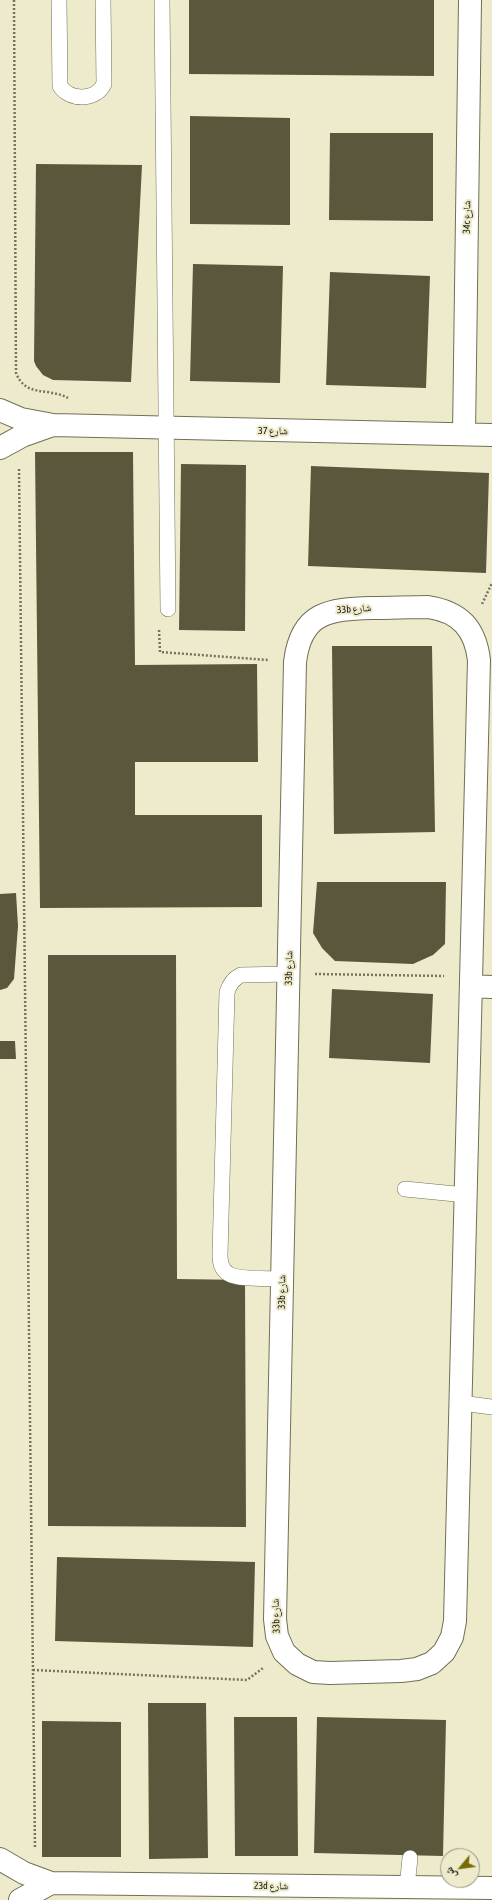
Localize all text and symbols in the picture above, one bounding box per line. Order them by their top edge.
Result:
street label: 34c شارع [461,200,473,234]
street label: شارع 37 [258,425,288,437]
street label: 33b شارع [336,602,372,616]
street label: 33b شارع [283,951,295,985]
street label: 33b شارع [276,1275,288,1309]
street label: 33b شارع [269,1599,283,1633]
north arrow [440,1848,480,1888]
text: ش [442,1865,458,1881]
street label: 23d شارع [254,1880,288,1892]

